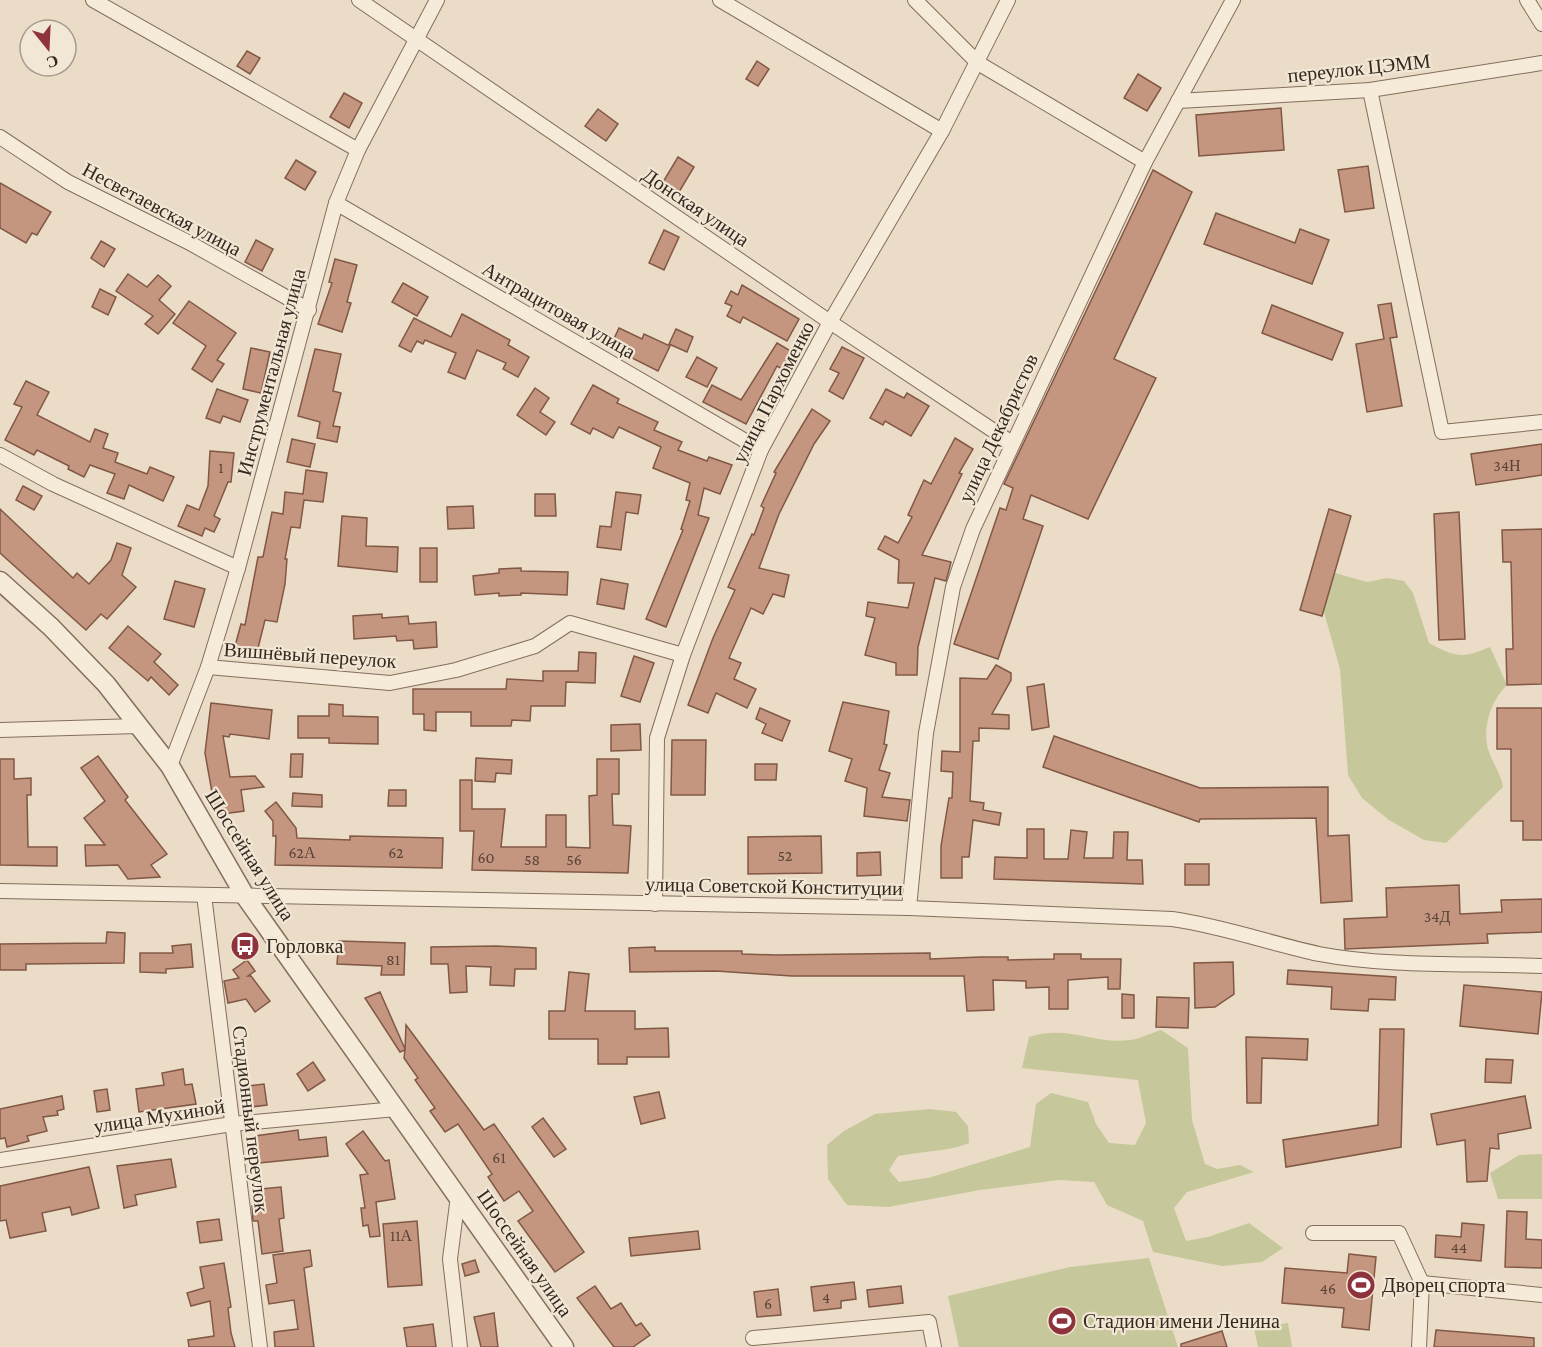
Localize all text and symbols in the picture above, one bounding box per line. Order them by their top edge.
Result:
north arrow [18,18,78,78]
street label: переулок ЦЭММ [1286,50,1432,87]
text: С [44,52,61,72]
street label: Несветаевская улица [78,158,245,261]
street label: Донская улица [638,163,754,252]
street label: Антрацитовая улица [478,257,640,364]
street label: Инструментальная улица [233,266,310,478]
street label: улица Пархоменко [728,317,819,467]
street label: улица Декабристов [954,350,1043,506]
house number: 34Н [1493,457,1521,474]
house number: 1 [218,459,224,476]
street label: Вишнёвый переулок [223,638,397,673]
street label: Шоссейная улица [200,785,299,925]
house number: 62А [289,844,316,861]
house number: 62 [388,844,404,861]
house number: 52 [778,847,793,864]
house number: 60 [477,849,495,866]
house number: 58 [524,851,540,868]
house number: 56 [566,851,582,868]
street label: улица Советской Конституции [645,873,903,900]
house number: 34Д [1424,908,1450,926]
bus stop icon: Горловка [229,930,261,962]
place label: Горловка [266,935,343,958]
house number: 81 [386,951,400,968]
street label: Стадионный переулок [228,1024,273,1214]
street label: улица Мухиной [92,1095,227,1138]
house number: 61 [492,1149,506,1166]
street label: Шоссейная улица [472,1185,577,1321]
house number: 11А [390,1227,413,1244]
house number: 44 [1451,1239,1467,1256]
sports icon: Дворец спорта [1345,1269,1377,1301]
place label: Дворец спорта [1382,1274,1506,1297]
house number: 46 [1320,1280,1336,1297]
house number: 4 [822,1289,830,1306]
house number: 6 [764,1295,772,1312]
sports icon: Стадион имени Ленина [1046,1305,1078,1337]
place label: Стадион имени Ленина [1083,1310,1280,1333]

